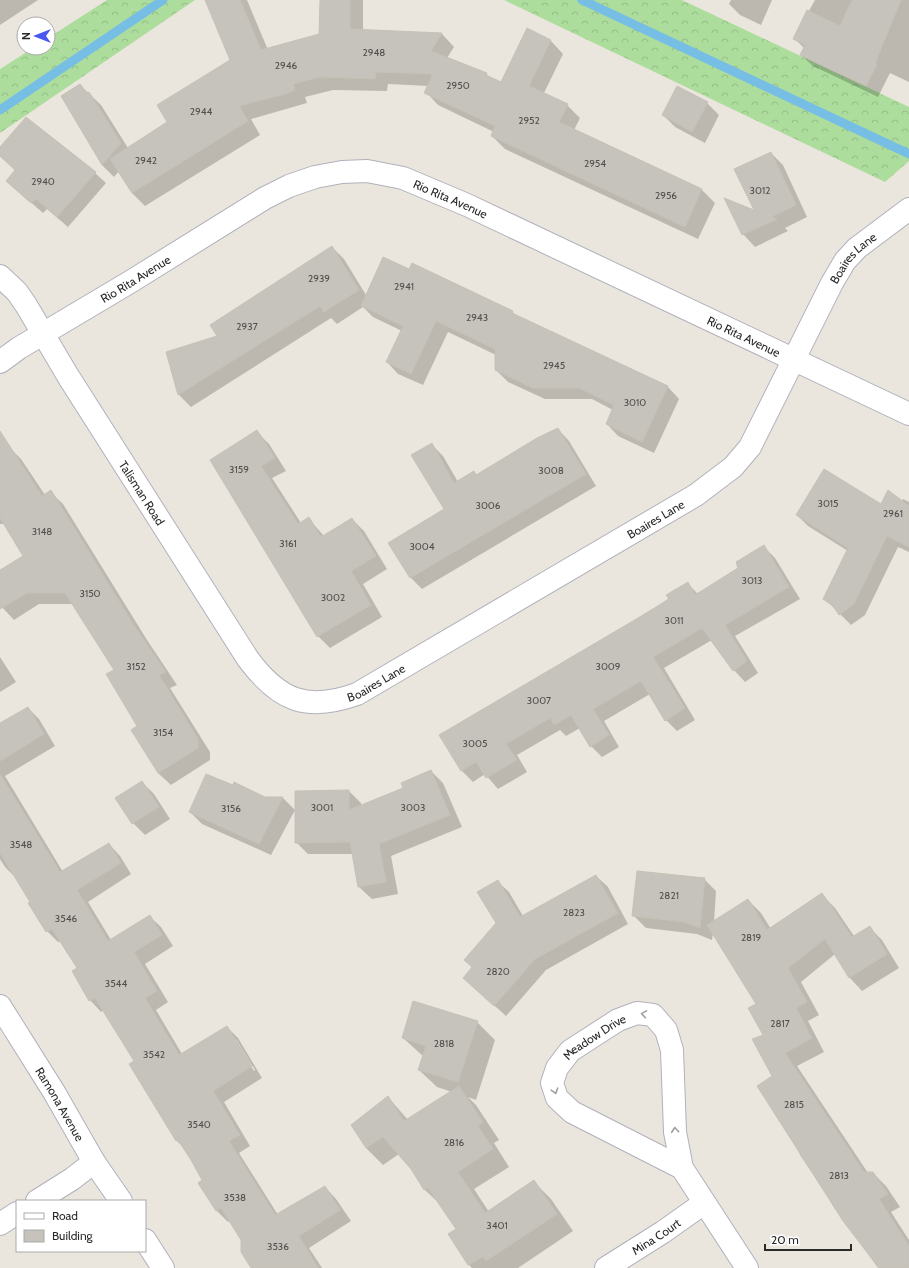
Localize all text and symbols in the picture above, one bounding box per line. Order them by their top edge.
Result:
north arrow [16,16,56,56]
text: N [19,32,33,40]
house number: 2948 [363,46,385,59]
house number: 2946 [275,59,298,72]
house number: 2950 [446,79,470,92]
house number: 2944 [190,105,212,118]
house number: 2952 [518,114,540,127]
house number: 2942 [135,154,157,167]
house number: 2954 [584,157,606,170]
house number: 2940 [31,175,55,188]
street label: Rio Rita Avenue [411,176,490,221]
house number: 3012 [750,184,770,197]
house number: 2956 [655,189,677,202]
street label: Boaires Lane [826,229,879,286]
street label: Rio Rita Avenue [97,251,173,306]
house number: 2939 [308,272,330,285]
house number: 2941 [394,280,414,293]
house number: 2943 [466,311,488,324]
street label: Rio Rita Avenue [705,312,783,360]
house number: 2937 [236,320,258,333]
house number: 2945 [543,359,565,372]
house number: 3010 [624,396,646,409]
street label: Talisman Road [116,458,168,528]
house number: 3159 [229,463,249,476]
house number: 3008 [538,464,564,477]
street label: Boaires Lane [624,496,687,542]
house number: 3015 [817,497,839,510]
house number: 3006 [475,499,501,512]
house number: 2961 [883,507,903,520]
house number: 3148 [32,525,52,538]
house number: 3161 [279,537,297,550]
house number: 3004 [409,540,435,553]
house number: 3013 [741,574,763,587]
house number: 3150 [79,587,101,600]
house number: 3002 [321,591,345,604]
house number: 3011 [665,614,683,627]
house number: 3152 [126,660,146,673]
street label: Boaires Lane [345,660,408,704]
house number: 3009 [595,660,621,673]
house number: 3007 [527,694,551,707]
house number: 3154 [153,726,173,739]
house number: 3005 [463,737,487,750]
house number: 3001 [311,801,333,814]
house number: 3003 [401,801,425,814]
house number: 3156 [221,802,241,815]
house number: 3548 [10,838,32,851]
house number: 2821 [659,889,679,902]
house number: 2823 [563,906,585,919]
house number: 3546 [55,912,77,925]
house number: 2819 [741,931,761,944]
house number: 2820 [486,965,510,978]
house number: 3544 [105,977,127,990]
street label: Meadow Drive [559,1010,628,1062]
one-way arrow [641,1010,647,1019]
house number: 2817 [770,1017,790,1030]
house number: 2818 [434,1037,454,1050]
house number: 3542 [143,1048,165,1061]
street label: Ramona Avenue [33,1064,88,1144]
one-way arrow [550,1087,559,1094]
house number: 2815 [784,1098,804,1111]
house number: 3540 [187,1118,211,1131]
one-way arrow [671,1127,680,1133]
house number: 2816 [444,1136,464,1149]
house number: 2813 [829,1169,849,1182]
house number: 3538 [224,1191,246,1204]
legend [16,1200,146,1252]
text: Road [52,1208,78,1223]
street label: Mina Court [628,1215,683,1258]
house number: 3401 [486,1219,508,1232]
scale bar [765,1226,851,1252]
text: Building [52,1228,94,1243]
text: 20 m [771,1232,799,1247]
house number: 3536 [267,1240,289,1253]

